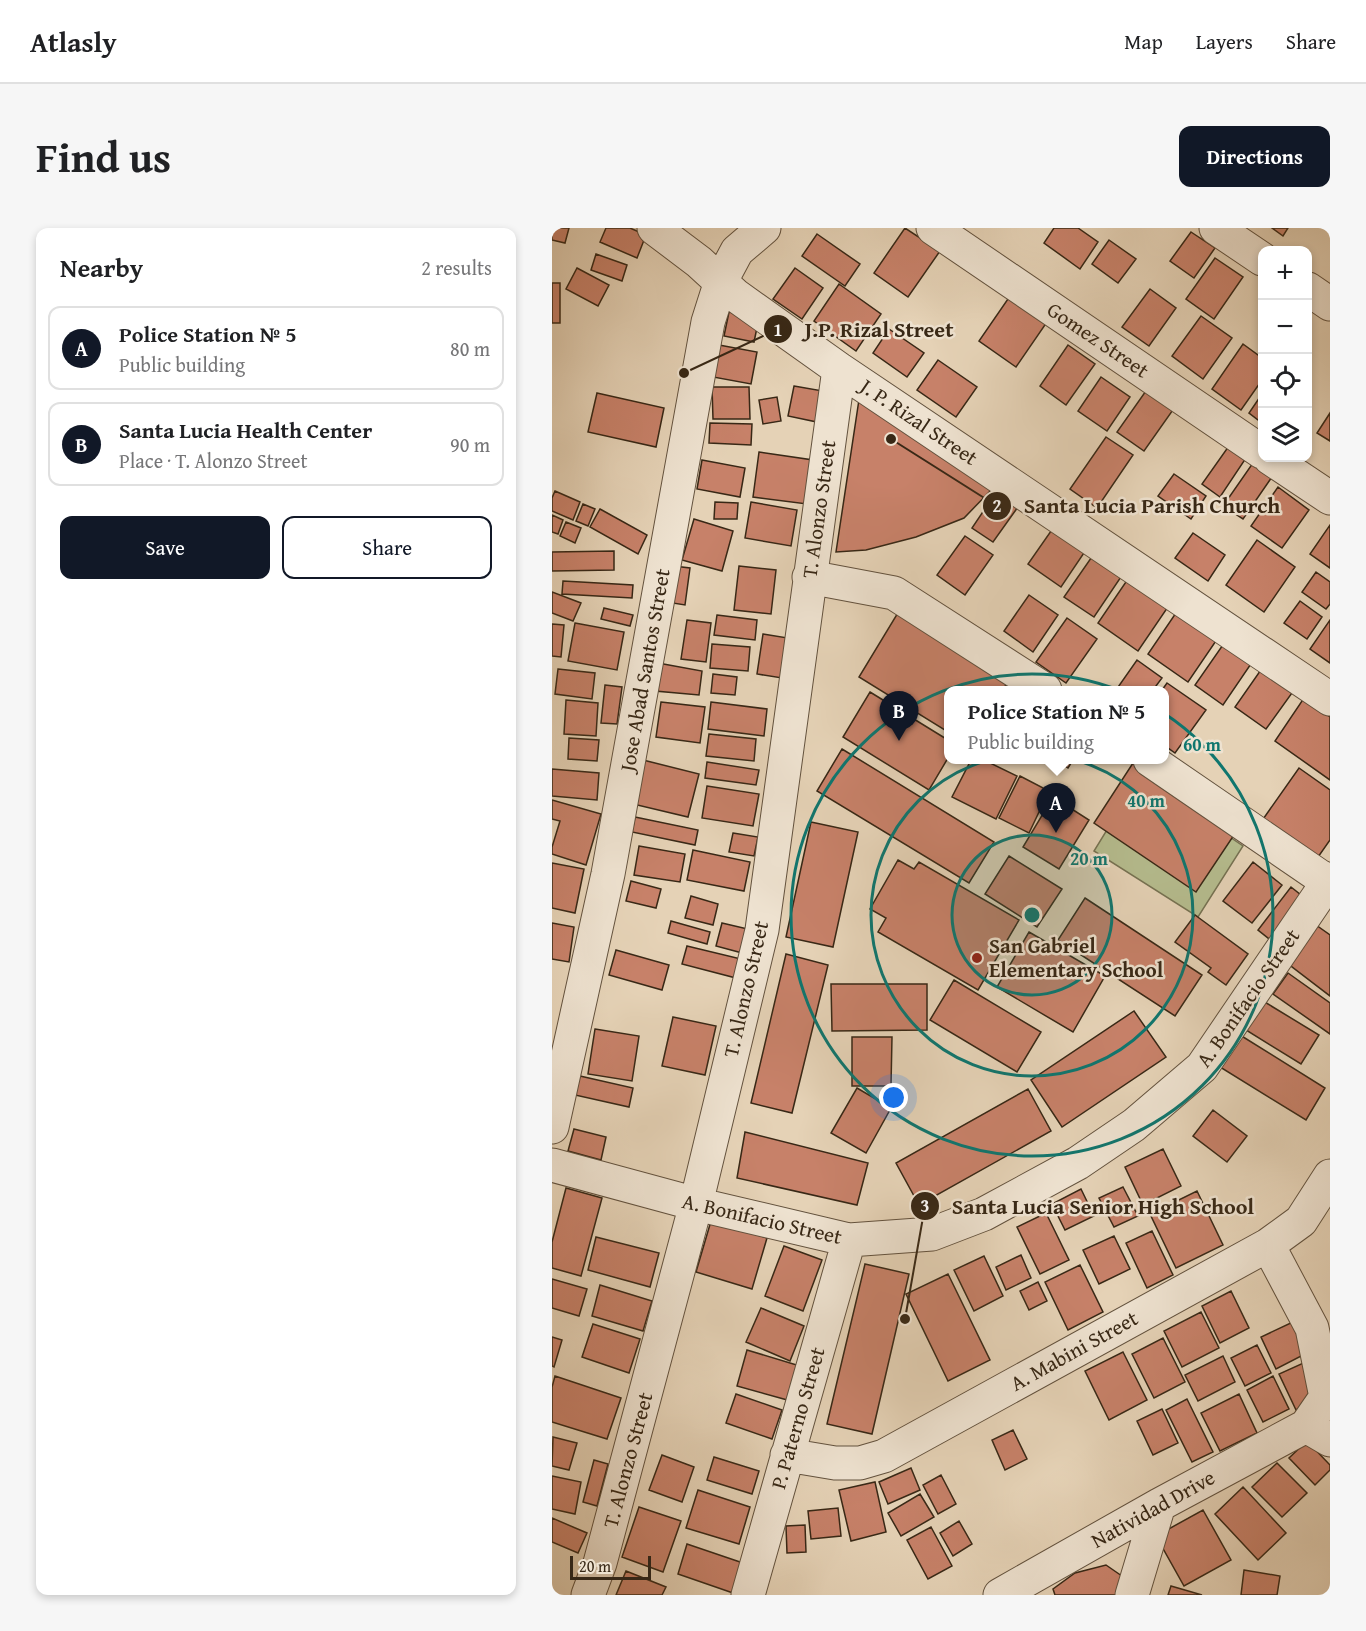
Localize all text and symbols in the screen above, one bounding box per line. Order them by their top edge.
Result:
text: Atlasly [30,21,117,62]
text: Map [1124,26,1163,57]
text: Layers [1196,26,1253,57]
text: Share [1286,26,1336,57]
text: Find us [36,126,171,187]
button: Directions [1179,126,1330,187]
map controls [1258,246,1312,462]
button: + [1258,246,1312,300]
text: Nearby [60,248,143,287]
text: 2 results [421,253,492,282]
street label: Gomez Street [1041,294,1156,385]
button: − [1258,300,1312,354]
callout: J.P. Rizal Street [763,309,966,349]
text: J.P. Rizal Street [801,313,954,345]
text: 1 [773,316,783,343]
text: Police Station № 5 [119,318,297,350]
text: A [75,334,88,363]
text: 80 m [450,334,490,363]
text: Public building [119,350,245,379]
button: locate [1258,354,1312,408]
street label: J. P. Rizal Street [852,369,985,473]
button: layers [1258,408,1312,462]
text: Santa Lucia Health Center [119,414,372,446]
text: B [75,430,88,459]
text: 90 m [450,430,490,459]
street label: T. Alonzo Street [793,437,844,580]
text: Place · T. Alonzo Street [119,446,308,475]
callout: Santa Lucia Parish Church [982,486,1293,526]
text: Santa Lucia Parish Church [1024,489,1280,521]
text: 2 [992,492,1002,519]
button: Save [60,516,270,579]
button: Share [282,516,492,579]
street label: Jose Abad Santos Street [611,565,678,777]
popup [944,686,1169,764]
pin: B [880,692,918,741]
text: Police Station № 5 [968,695,1145,727]
text: Public building [968,727,1094,756]
text: 60 m [1183,731,1222,758]
pin: A [1036,784,1076,833]
text: 40 m [1127,787,1166,814]
text: 20 m [1070,845,1109,872]
centre of rings [1022,905,1042,925]
street label: T. Alonzo Street [715,917,776,1060]
street label: A. Bonifacio Street [1188,922,1307,1073]
place label: San Gabriel Elementary School [989,930,1164,985]
marker: San Gabriel Elementary School [970,951,984,965]
your location [879,1083,908,1112]
street label: A. Bonifacio Street [679,1185,846,1252]
callout: Santa Lucia Senior High School [910,1186,1266,1226]
text: Santa Lucia Senior High School [952,1190,1254,1222]
text: 3 [920,1192,930,1219]
street label: A. Mabini Street [1004,1302,1144,1398]
street label: P. Paterno Street [762,1343,833,1492]
street label: T. Alonzo Street [595,1388,661,1531]
street label: Natividad Drive [1085,1462,1220,1555]
scale bar [570,1553,651,1580]
text: 20 m [579,1554,611,1578]

